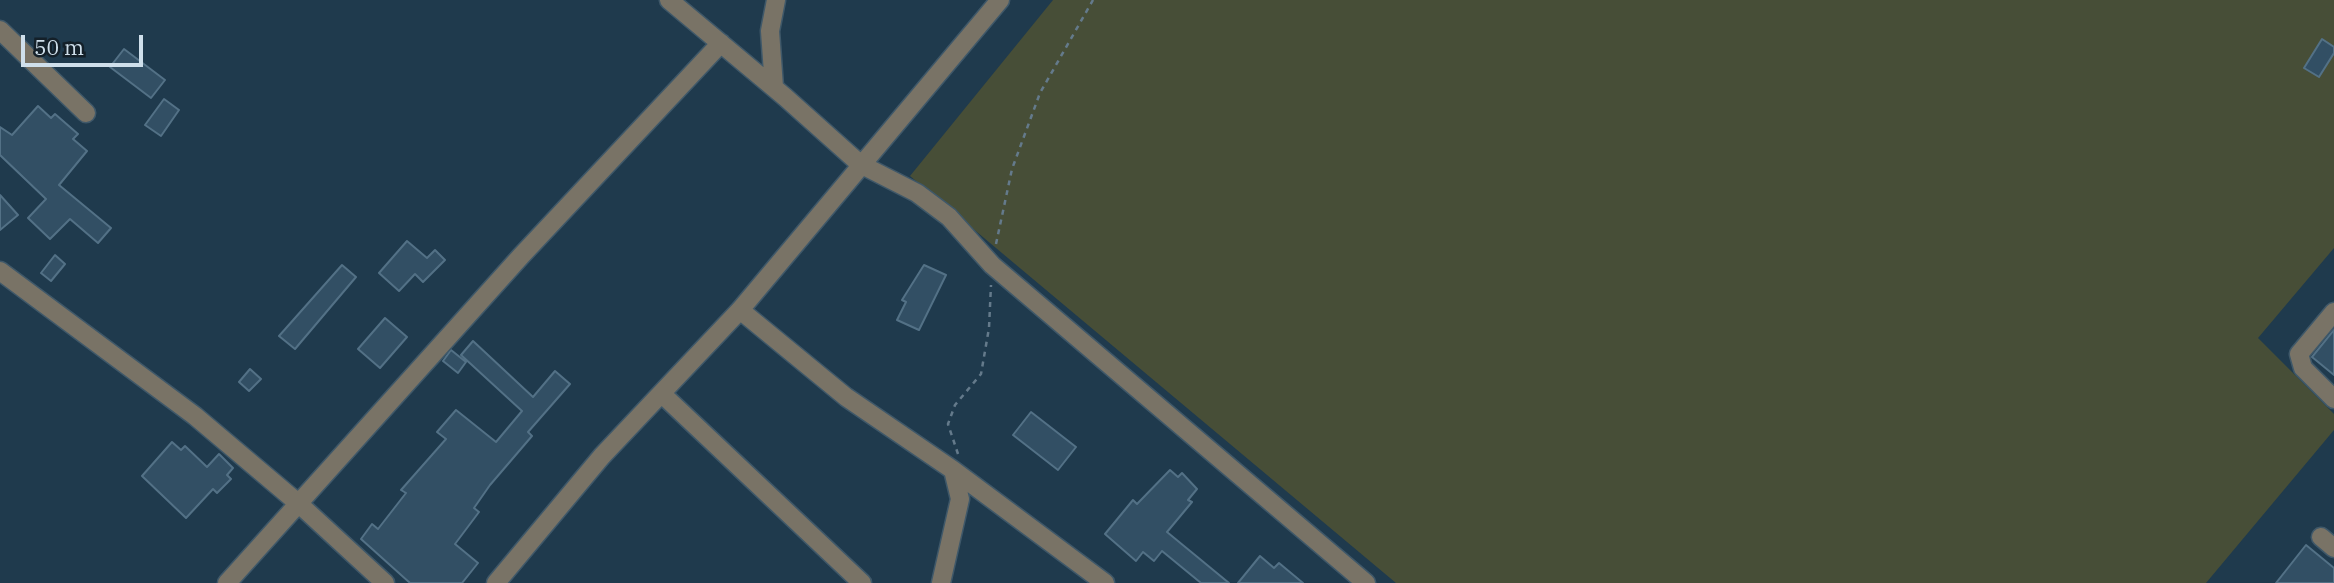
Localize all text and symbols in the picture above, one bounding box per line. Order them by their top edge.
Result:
scale bar [24,21,147,65]
text: 50 m [34,33,84,61]

